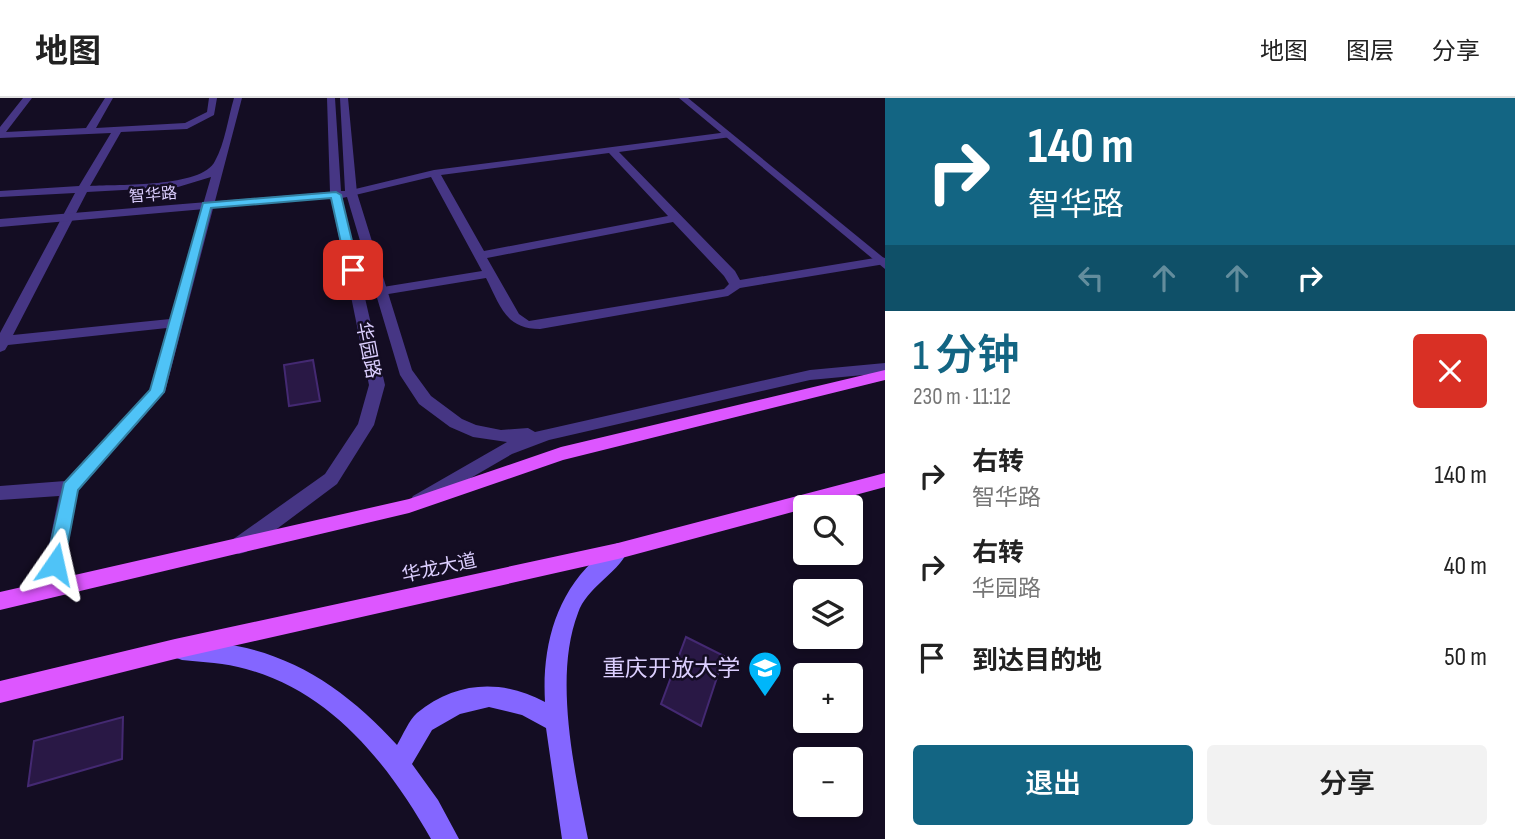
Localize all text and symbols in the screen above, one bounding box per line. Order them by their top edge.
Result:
text: 地图 [35,32,101,72]
text: 地图 [1260,37,1308,66]
text: 图层 [1346,37,1394,66]
text: 分享 [1432,37,1480,66]
text: 140 m [1028,118,1134,177]
icon: right [913,126,1004,217]
street label: 智华路 [128,184,178,207]
text: 智华路 [1028,186,1124,225]
pin [323,240,383,300]
icon: arrive [334,251,372,289]
icon: left [1072,259,1110,297]
icon: ahead [1145,259,1183,297]
icon: ahead [1218,259,1256,297]
icon: right [1291,259,1329,297]
street label: 华园路 [351,320,384,380]
text: 1 分钟 [913,331,1019,382]
button: close [1413,334,1487,408]
text: 230 m · 11:12 [913,383,1011,411]
text: 右转 [972,447,1024,478]
icon: right [913,457,951,495]
text: 140 m [1435,460,1487,491]
text: 智华路 [972,484,1041,512]
map controls [793,495,863,817]
button: search [793,495,863,565]
position arrow [18,527,92,601]
text: 右转 [972,538,1024,569]
icon: right [913,548,951,586]
street label: 华龙大道 [400,549,479,588]
text: 40 m [1444,551,1487,582]
text: 华园路 [972,575,1041,603]
button: layers [793,579,863,649]
icon: arrive [913,639,951,677]
text: 50 m [1444,642,1487,673]
text: 到达目的地 [972,646,1102,677]
school or university icon: 重庆开放大学 [746,649,784,698]
place label: 重庆开放大学 [602,655,740,683]
button: + [793,663,863,733]
button: 退出 [913,745,1193,825]
button: 分享 [1207,745,1487,825]
button: − [793,747,863,817]

